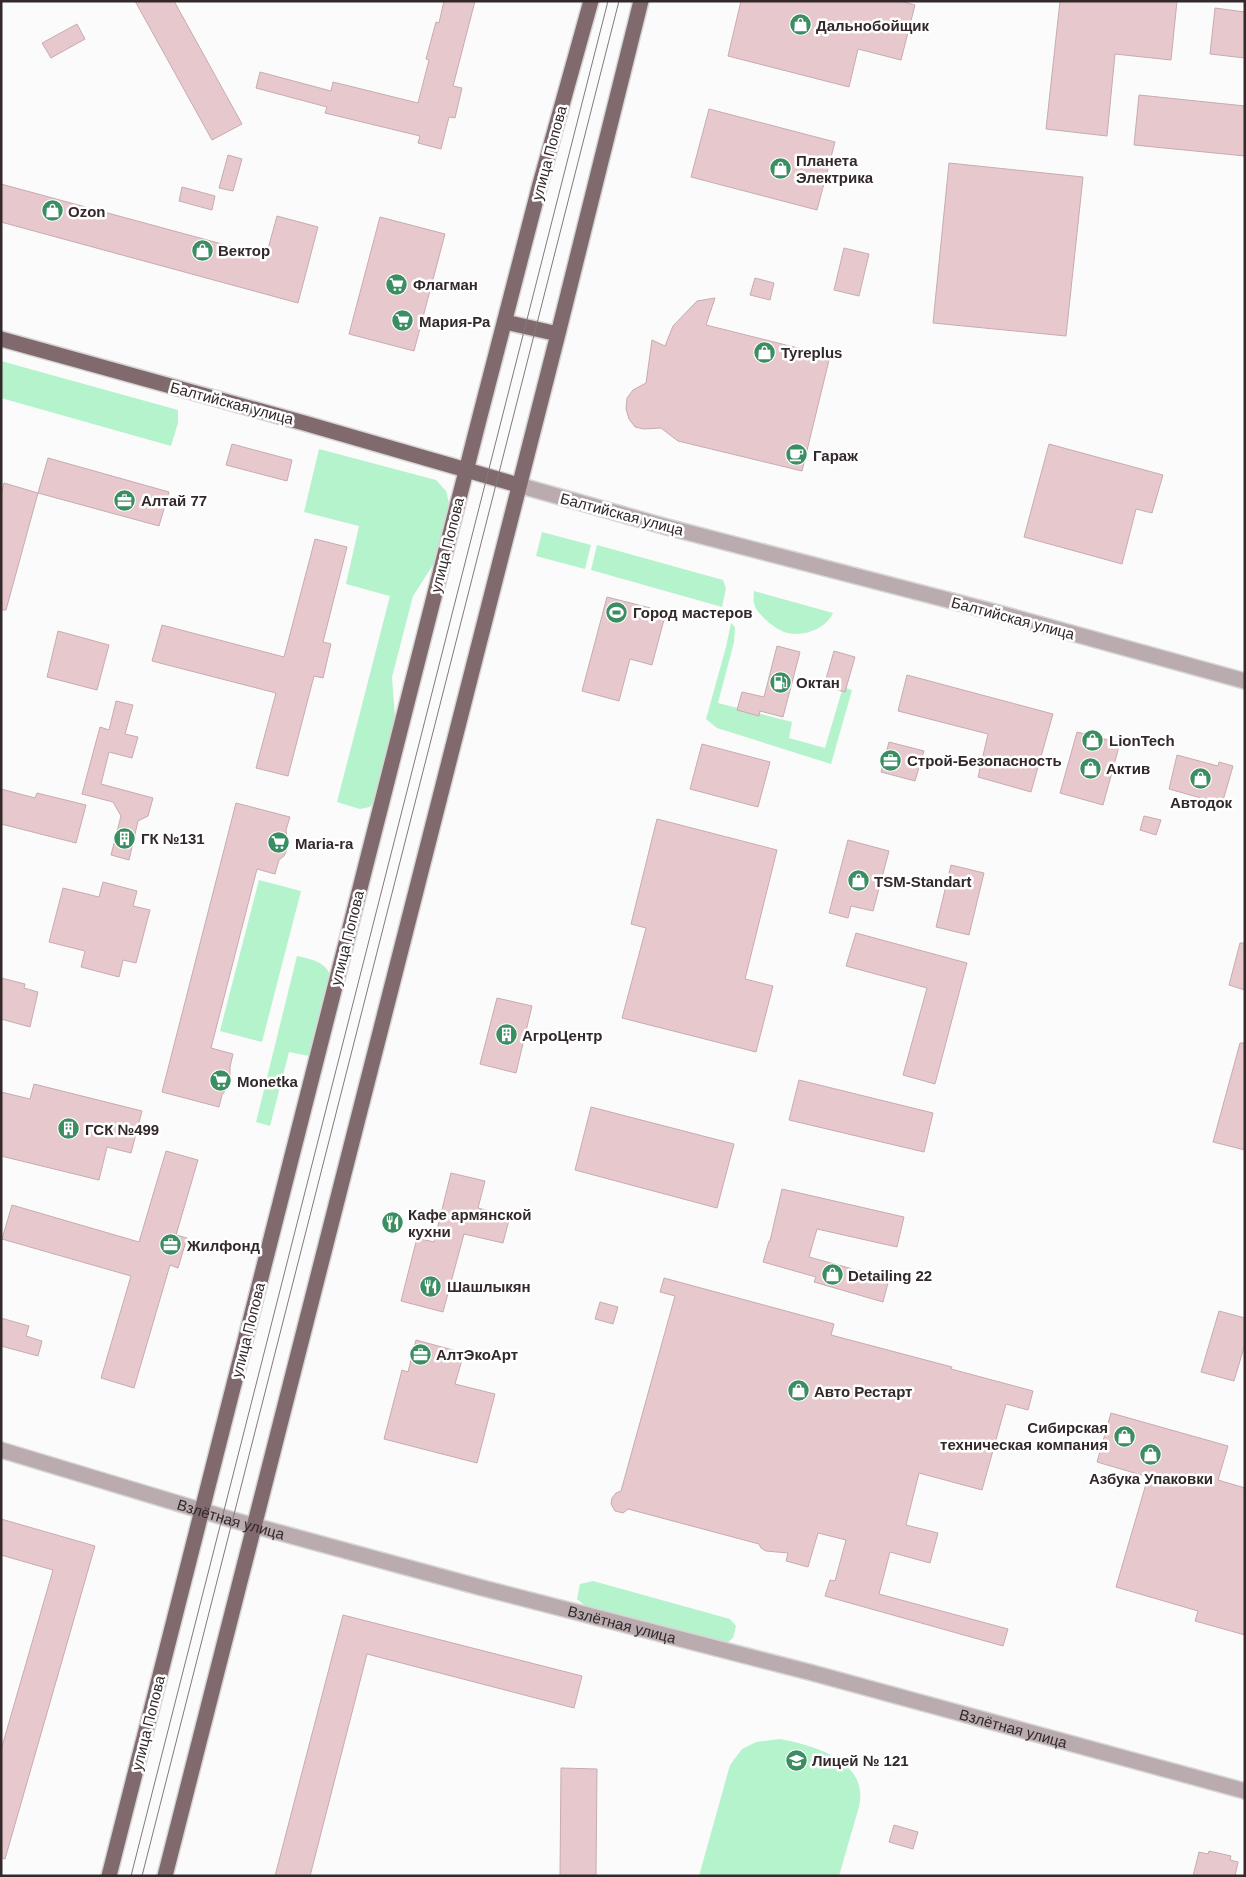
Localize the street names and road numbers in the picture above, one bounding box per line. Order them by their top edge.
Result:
street label: улица Попова [528,103,570,202]
street label: Балтийская улица [169,378,296,428]
street label: Балтийская улица [559,489,686,539]
street label: улица Попова [427,495,467,594]
street label: Балтийская улица [950,593,1077,643]
street label: улица Попова [327,888,367,987]
street label: улица Попова [228,1280,268,1379]
street label: Взлётная улица [175,1495,287,1542]
street label: Взлётная улица [566,1602,679,1646]
street label: улица Попова [128,1673,168,1772]
street label: Взлётная улица [958,1705,1070,1751]

